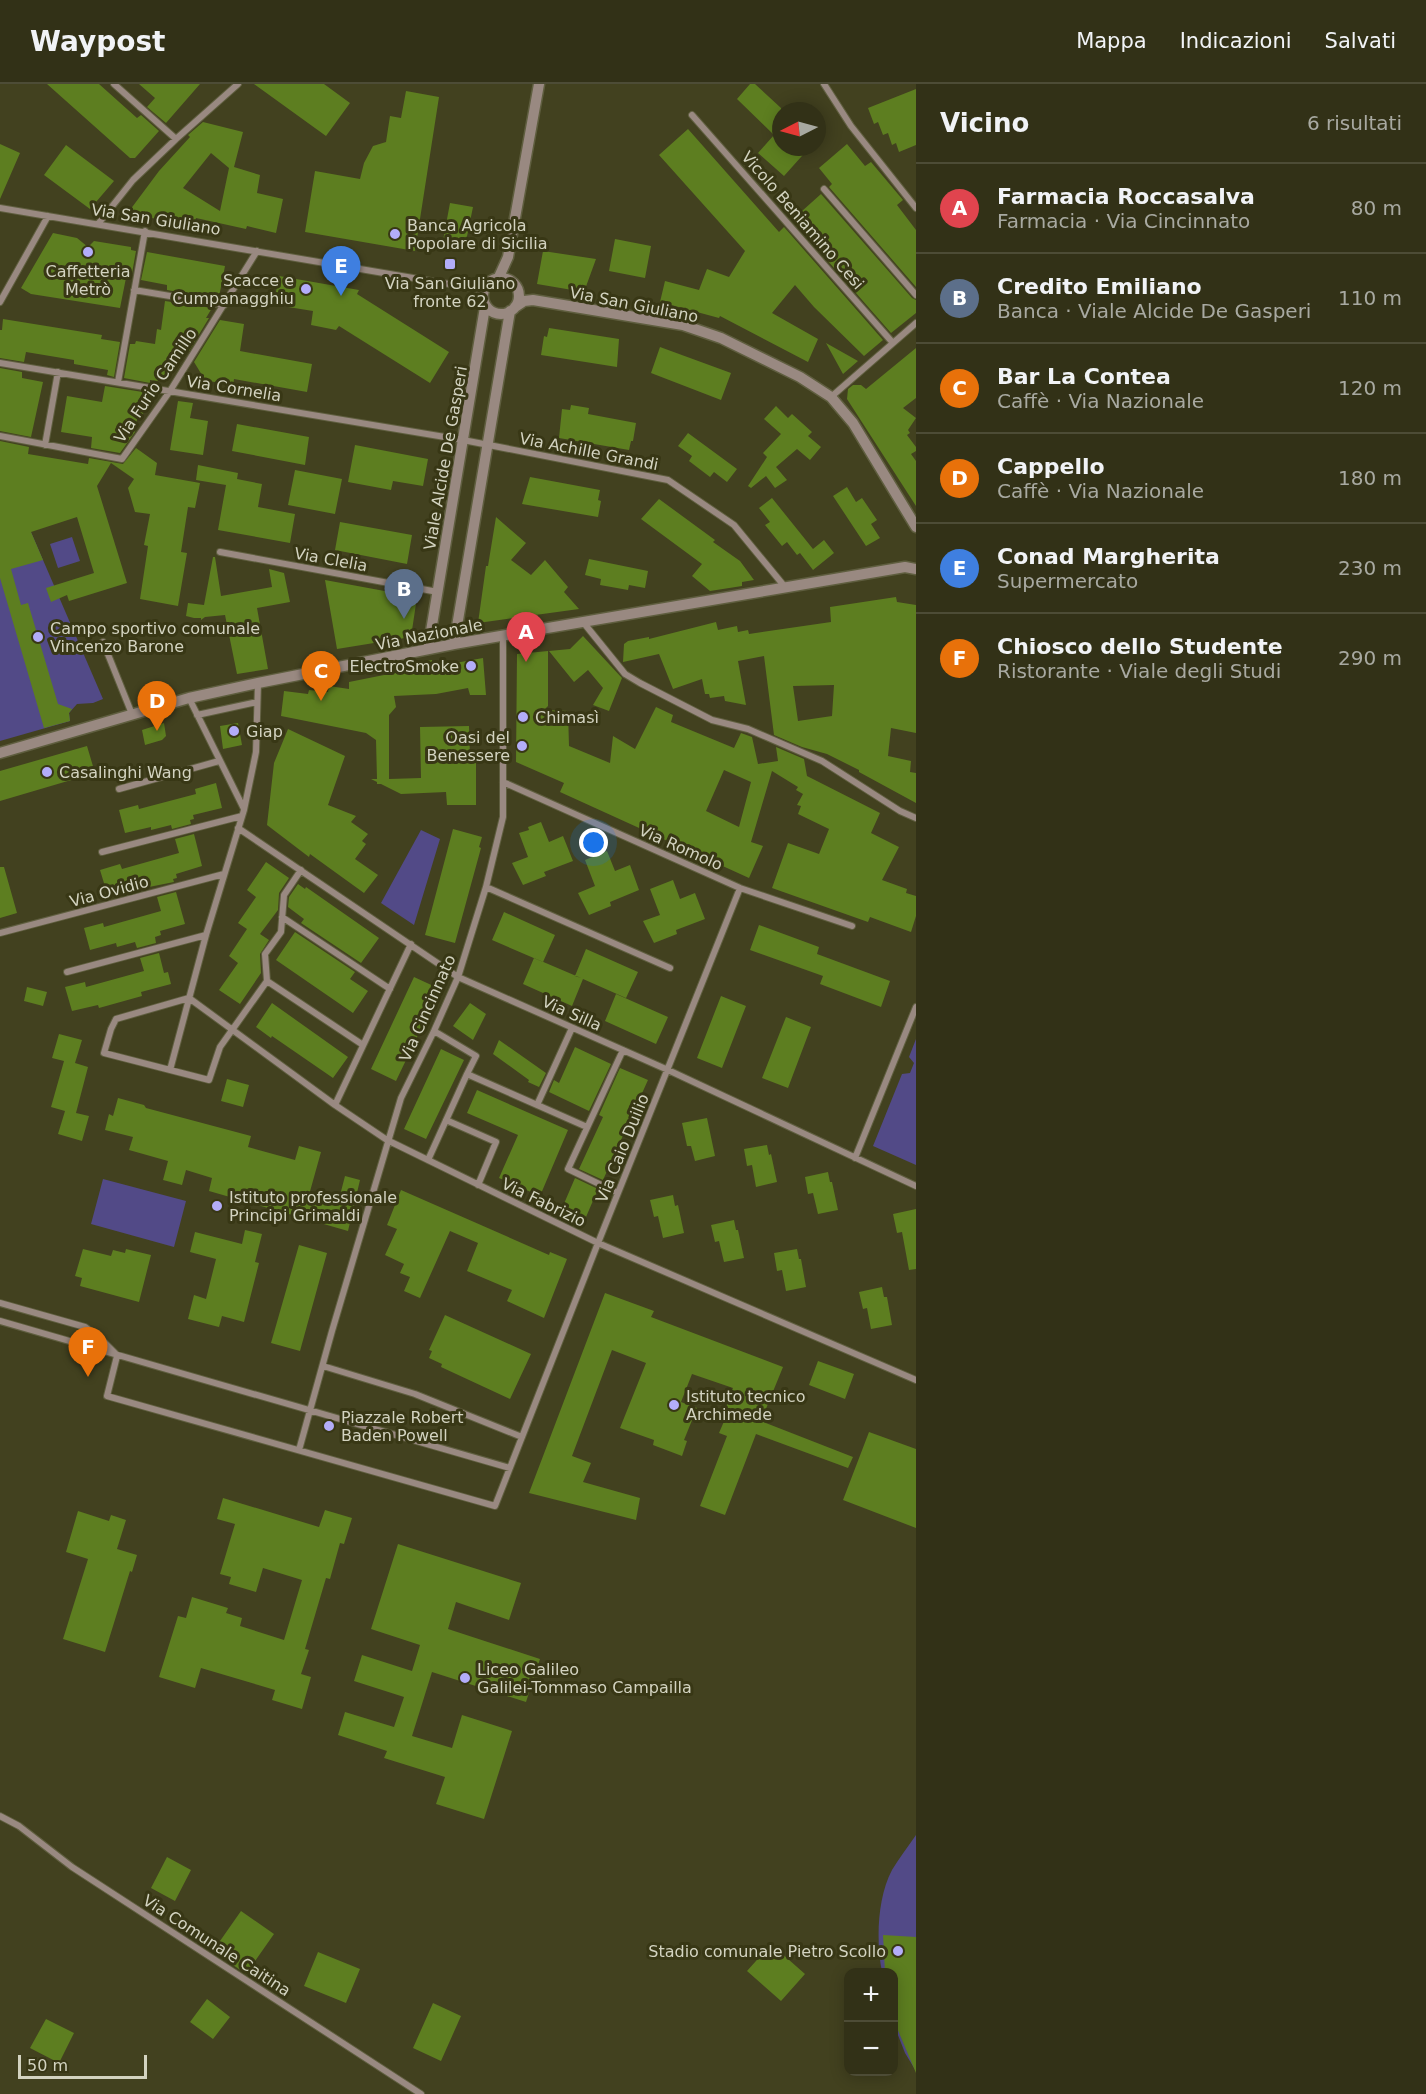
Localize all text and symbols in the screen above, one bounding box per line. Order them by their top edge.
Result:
text: Waypost [30,25,166,58]
text: Mappa [1076,29,1147,53]
text: Indicazioni [1180,29,1292,53]
text: Salvati [1325,29,1396,53]
north arrow [772,102,826,156]
text: Vicino [940,108,1029,138]
text: 6 risultati [1307,111,1402,135]
street label: Vicolo Beniamino Cesi [737,147,868,293]
text: Farmacia Roccasalva [997,184,1255,209]
text: A [952,196,967,220]
text: 80 m [1351,196,1402,220]
street label: Via San Giuliano [90,200,222,239]
text: Farmacia · Via Cincinnato [997,209,1250,233]
place label: Banca Agricola Popolare di Sicilia [407,216,547,253]
marker: Banca Agricola Popolare di Sicilia [388,227,402,241]
marker: Caffetteria Metrò [81,245,95,259]
pin: E [322,246,360,296]
marker: Via San Giuliano fronte 62 [443,257,457,271]
place label: Caffetteria Metrò [45,262,131,299]
place label: Scacce e Cumpanagghiu [172,271,294,308]
place label: Via San Giuliano fronte 62 [385,274,515,311]
text: Credito Emiliano [997,274,1202,299]
marker: Scacce e Cumpanagghiu [299,282,313,296]
street label: Via San Giuliano [568,283,700,326]
text: B [952,286,967,310]
text: 110 m [1338,286,1402,310]
text: Banca · Viale Alcide De Gasperi [997,299,1311,323]
street label: Via Furio Camillo [110,324,201,446]
street label: Viale Alcide De Gasperi [420,364,471,552]
text: Bar La Contea [997,364,1171,389]
street label: Via Cornelia [185,372,283,405]
text: C [952,376,967,400]
text: 120 m [1338,376,1402,400]
text: Caffè · Via Nazionale [997,389,1204,413]
street label: Via Achille Grandi [518,429,660,474]
text: Cappello [997,454,1105,479]
text: D [951,466,968,490]
text: 180 m [1338,466,1402,490]
text: Caffè · Via Nazionale [997,479,1204,503]
street label: Via Clelia [293,544,369,575]
text: Conad Margherita [997,544,1220,569]
text: E [953,556,966,580]
text: 230 m [1338,556,1402,580]
text: Supermercato [997,569,1138,593]
pin: B [384,570,424,619]
pin: A [506,612,546,662]
street label: Via Nazionale [374,615,484,654]
place label: Campo sportivo comunale Vincenzo Barone [50,619,260,656]
marker: Campo sportivo comunale Vincenzo Barone [31,630,45,644]
text: Chiosco dello Studente [997,634,1283,659]
text: F [953,646,966,670]
text: 290 m [1338,646,1402,670]
pin: C [302,652,340,701]
place label: ElectroSmoke [349,657,459,676]
marker: ElectroSmoke [464,659,478,673]
text: Ristorante · Viale degli Studi [997,659,1281,683]
pin: D [138,682,176,731]
place label: Chimasì [535,708,599,727]
marker: Chimasì [516,710,530,724]
place label: Giap [246,722,283,741]
marker: Giap [227,724,241,738]
place label: Oasi del Benessere [427,728,510,765]
marker: Oasi del Benessere [515,739,529,753]
place label: Casalinghi Wang [59,763,192,782]
marker: Casalinghi Wang [40,765,54,779]
street label: Via Romolo [636,821,726,874]
your location [579,828,608,857]
street label: Via Ovidio [68,872,151,911]
street label: Via Cincinnato [395,952,460,1065]
street label: Via Silla [539,992,605,1035]
street label: Via Caio Duilio [592,1091,653,1205]
street label: Via Fabrizio [499,1174,589,1231]
place label: Istituto professionale Principi Grimaldi [229,1188,397,1225]
marker: Istituto professionale Principi Grimaldi [210,1199,224,1213]
pin: F [68,1328,107,1377]
place label: Istituto tecnico Archimede [686,1387,805,1424]
marker: Istituto tecnico Archimede [667,1398,681,1412]
place label: Piazzale Robert Baden Powell [341,1408,464,1445]
marker: Piazzale Robert Baden Powell [322,1419,336,1433]
place label: Liceo Galileo Galilei-Tommaso Campailla [477,1660,692,1697]
marker: Liceo Galileo Galilei-Tommaso Campailla [458,1671,472,1685]
street label: Via Comunale Caitina [139,1891,294,2000]
place label: Stadio comunale Pietro Scollo [648,1942,886,1961]
marker: Stadio comunale Pietro Scollo [891,1944,905,1958]
map controls [844,1968,898,2076]
button: + [844,1968,898,2022]
button: − [844,2022,898,2076]
scale bar [18,2052,147,2080]
text: 50 m [27,2056,68,2075]

